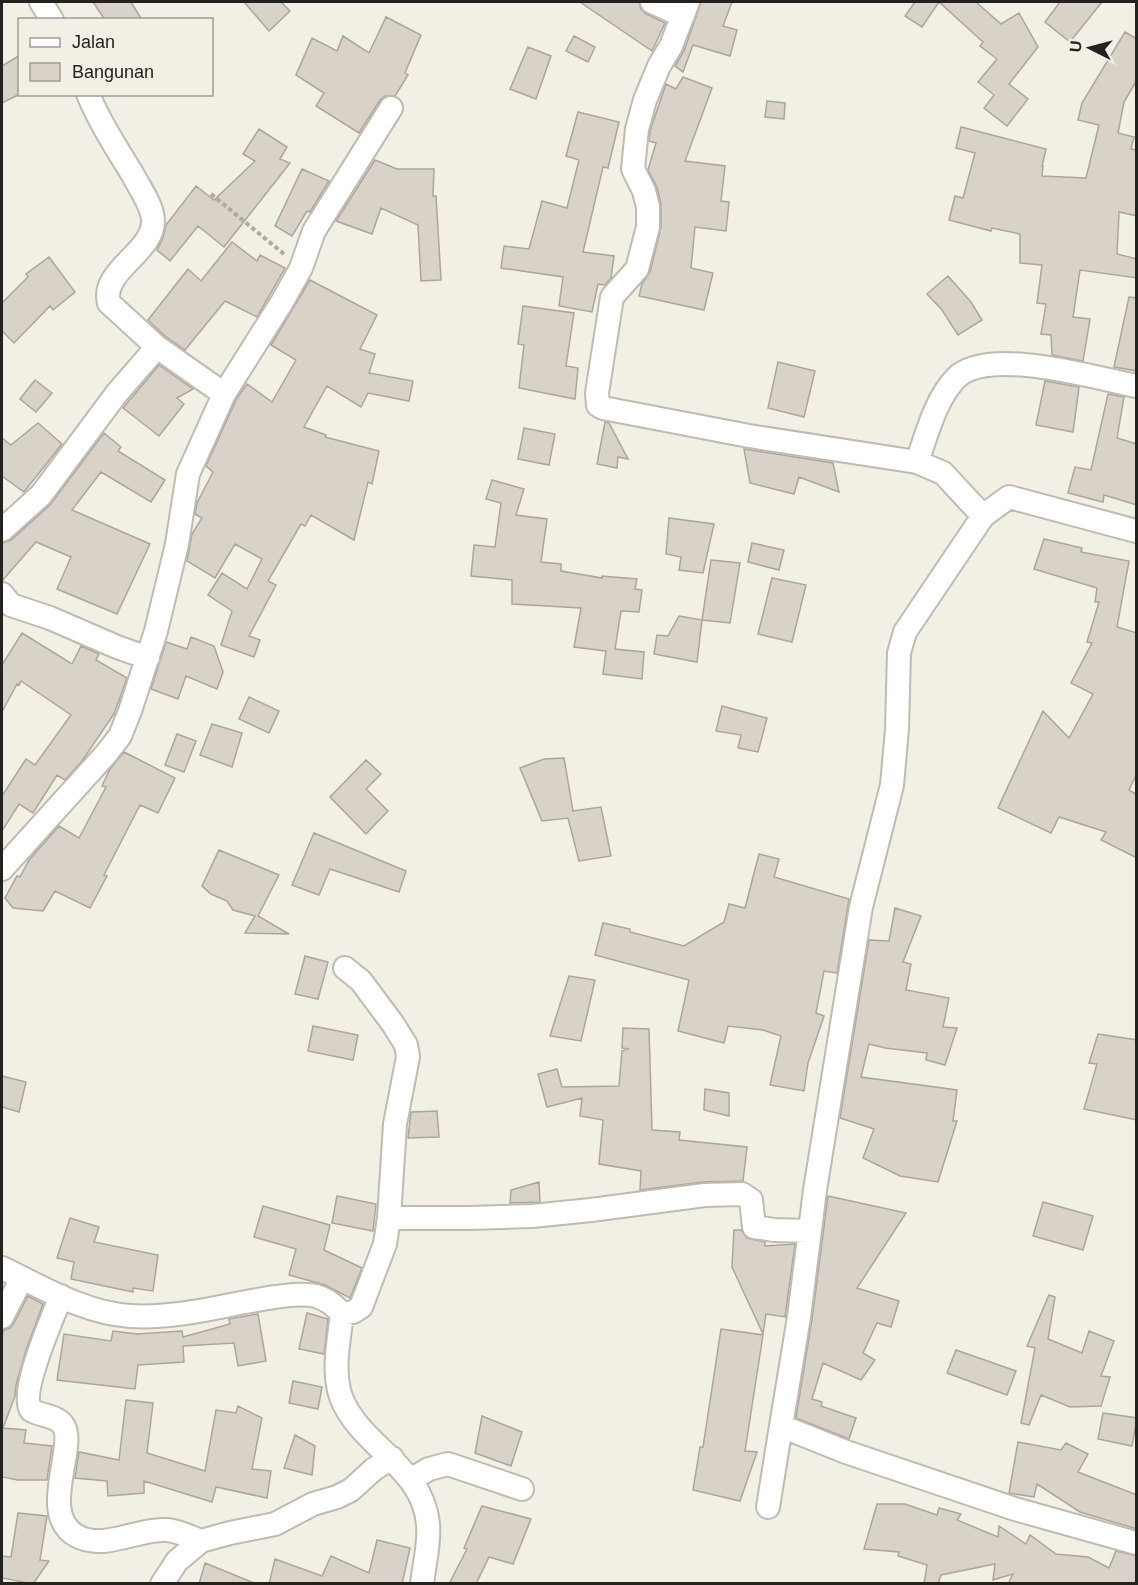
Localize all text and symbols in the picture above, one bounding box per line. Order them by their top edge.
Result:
legend [18,18,213,96]
north arrow [1060,18,1120,78]
text: Jalan [72,32,115,52]
text: U [1067,40,1085,53]
text: Bangunan [72,62,154,82]

